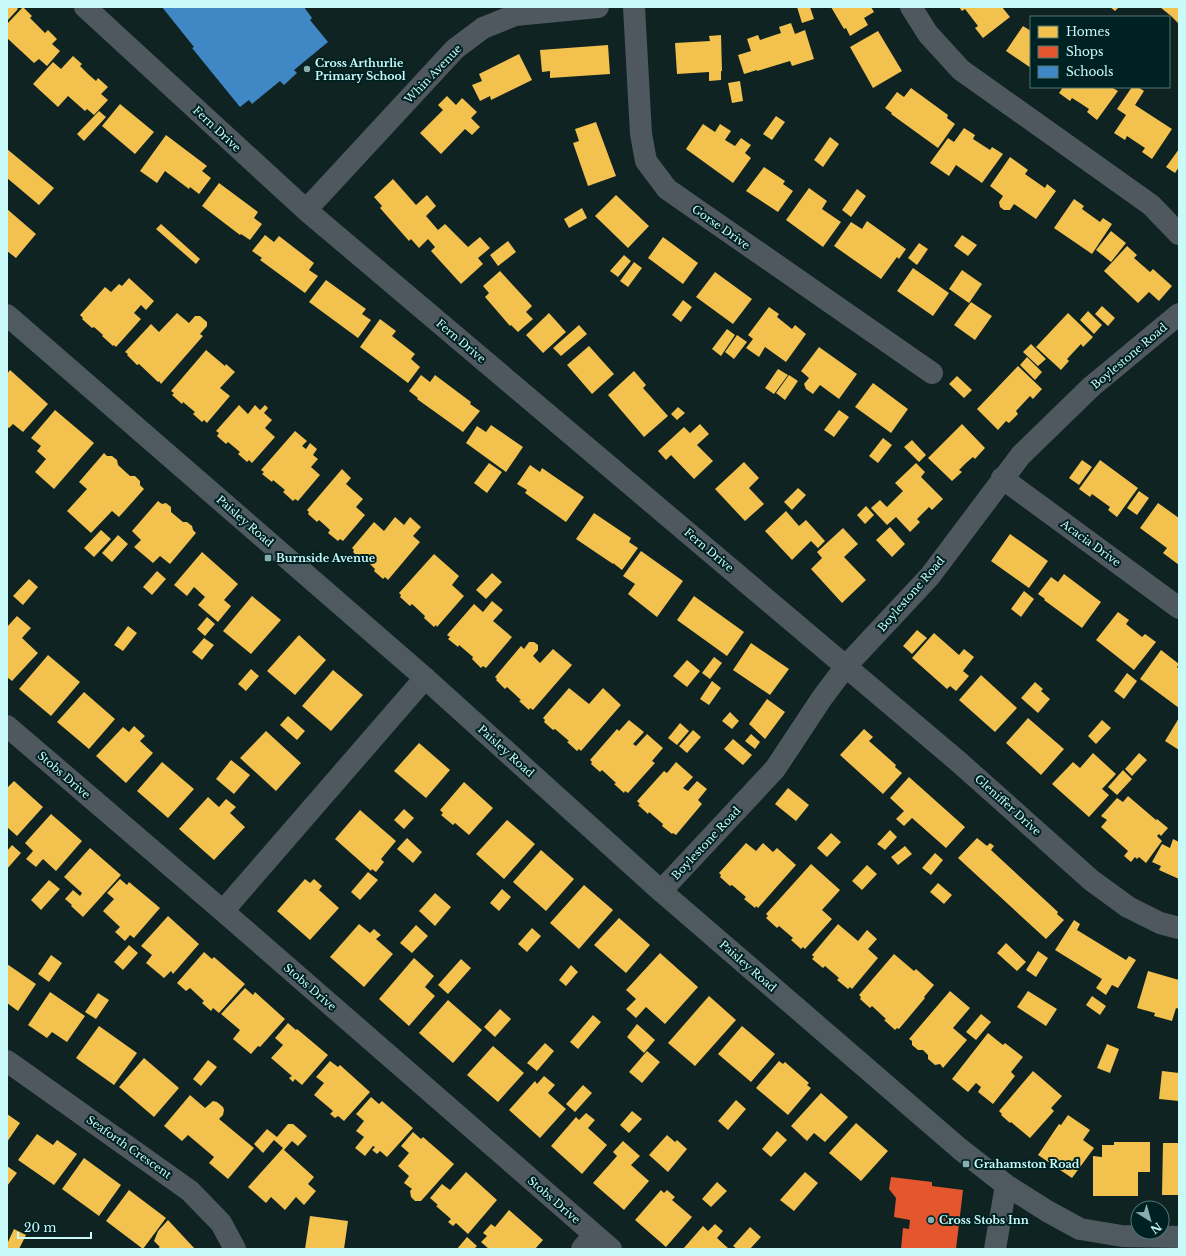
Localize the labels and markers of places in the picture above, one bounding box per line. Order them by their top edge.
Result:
place label: Cross Arthurlie Primary School [315,56,406,83]
marker: Cross Arthurlie Primary School [302,64,312,74]
place label: Burnside Avenue [276,551,376,565]
marker: Burnside Avenue [263,553,273,563]
place label: Grahamston Road [974,1157,1080,1171]
marker: Grahamston Road [961,1159,971,1169]
place label: Cross Stobs Inn [939,1213,1029,1227]
marker: Cross Stobs Inn [926,1215,936,1225]

